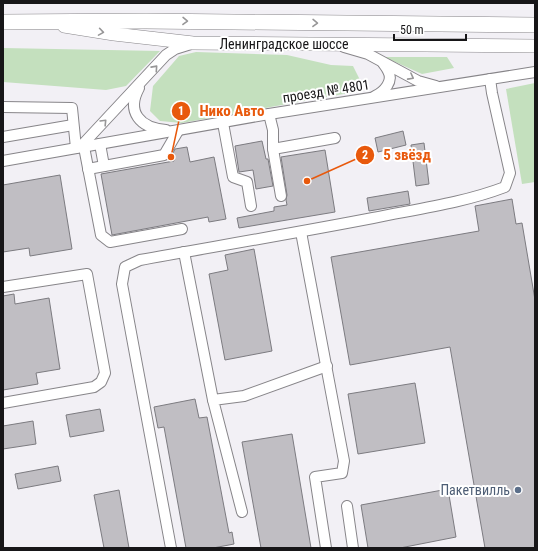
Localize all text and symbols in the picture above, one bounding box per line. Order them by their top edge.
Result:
scale bar [394,16,466,42]
one-way arrow [182,17,188,25]
one-way arrow [312,19,318,27]
text: 50 m [400,23,424,37]
one-way arrow [98,27,104,36]
street label: Ленинградское шоссе [219,36,349,52]
one-way arrow [150,65,157,73]
one-way arrow [406,72,414,80]
street label: проезд № 4801 [281,76,371,106]
callout: Нико Авто [171,98,273,125]
text: Нико Авто [199,102,265,120]
text: 1 [178,104,184,118]
one-way arrow [99,119,107,127]
callout: 5 звёзд [355,142,439,169]
text: 5 звёзд [383,146,431,164]
text: 2 [362,148,368,162]
place label: Пакетвилль [440,482,510,498]
marker: Пакетвилль [513,485,523,495]

